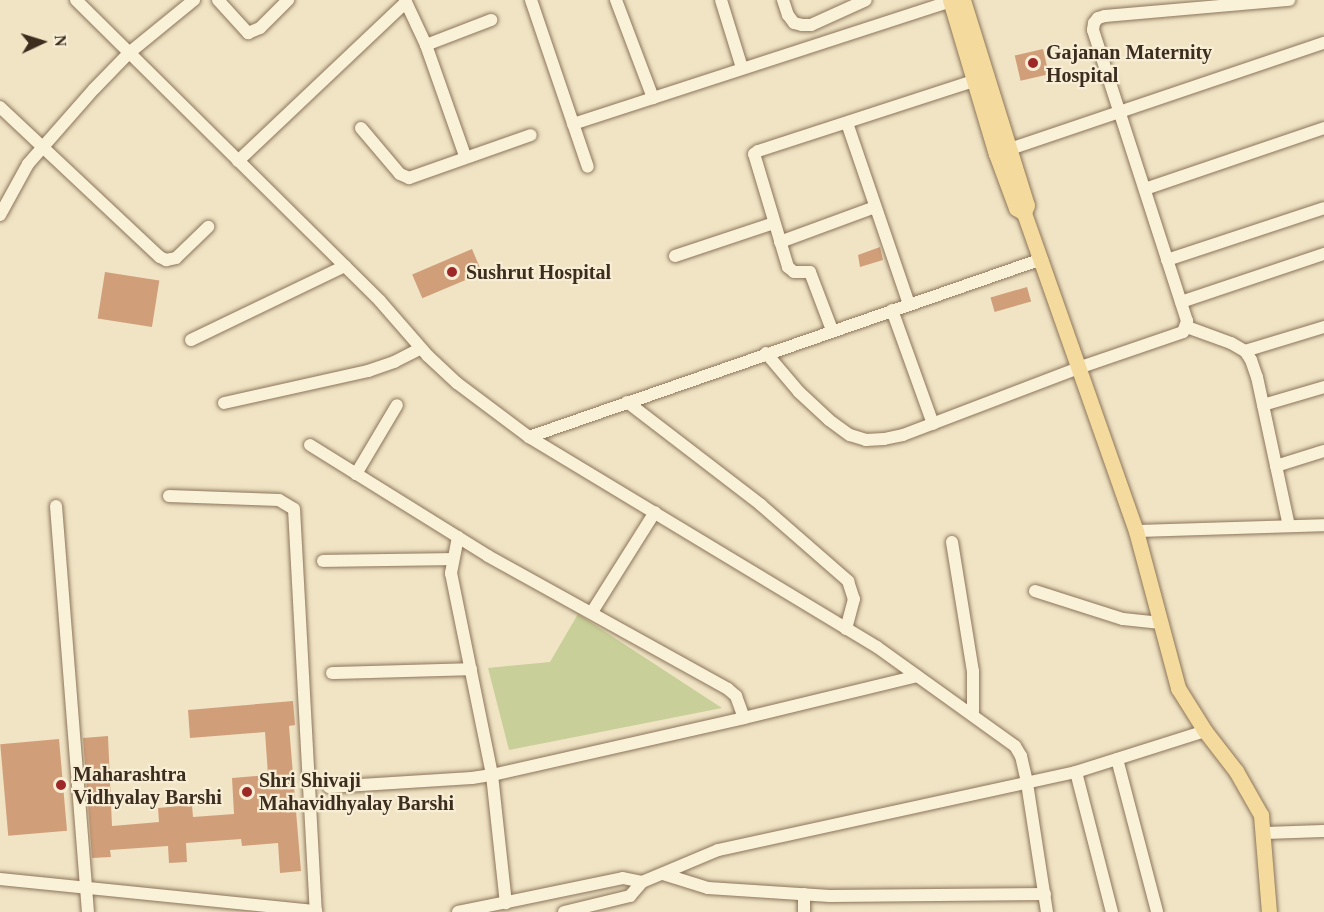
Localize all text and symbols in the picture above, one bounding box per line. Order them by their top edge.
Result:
north arrow [12,12,72,72]
text: N [52,34,69,47]
place label: Gajanan Maternity Hospital [1046,40,1212,87]
marker: Gajanan Maternity Hospital [1024,54,1042,72]
place label: Sushrut Hospital [466,260,611,284]
marker: Sushrut Hospital [443,263,461,281]
place label: Maharashtra Vidhyalay Barshi [73,762,222,809]
place label: Shri Shivaji Mahavidhyalay Barshi [259,768,454,815]
marker: Maharashtra Vidhyalay Barshi [54,778,68,792]
marker: Shri Shivaji Mahavidhyalay Barshi [240,785,254,799]

